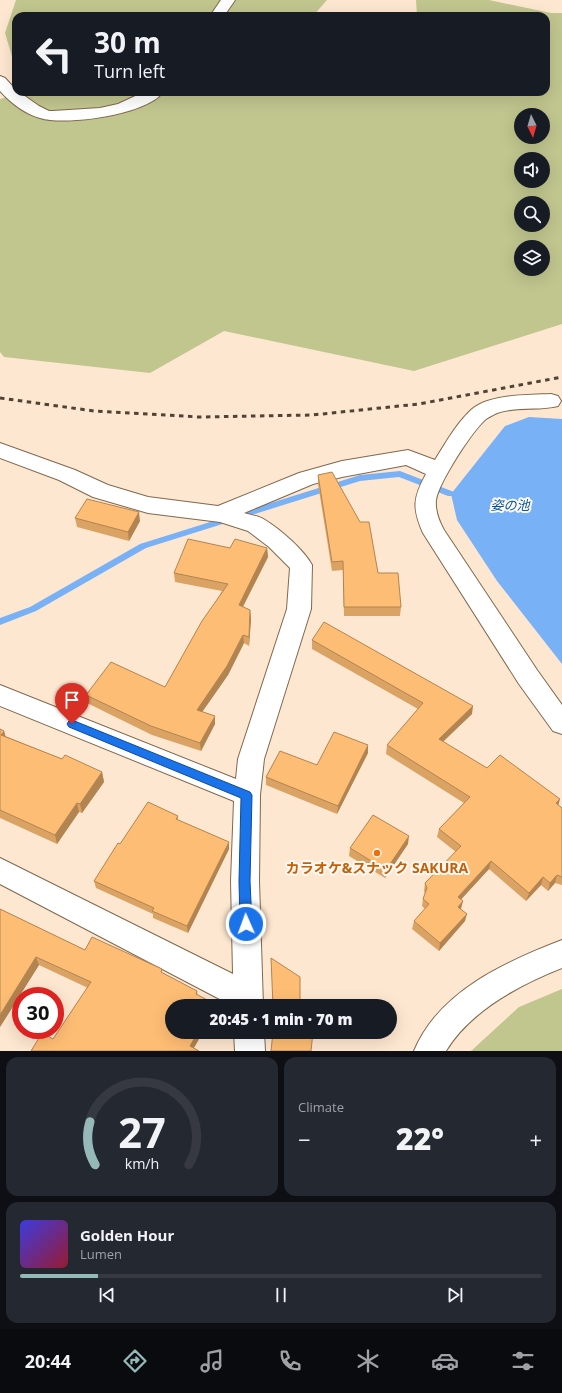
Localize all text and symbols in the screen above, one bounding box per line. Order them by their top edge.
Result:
text: 30 m [94,23,161,61]
icon: left [28,28,80,80]
text: Turn left [94,59,165,83]
north arrow [514,108,550,144]
map controls [514,108,550,276]
button: sound [514,152,550,188]
button: search [514,196,550,232]
button: layers [514,240,550,276]
water label: 姿の池 [490,496,531,514]
pin [55,683,89,724]
icon: arrive [61,689,83,711]
marker: カラオケ&スナック SAKURA [372,848,382,858]
place label: カラオケ&スナック SAKURA [286,858,468,877]
position arrow [225,903,267,945]
speed limit sign: 30 [12,987,64,1039]
text: 20:45 · 1 min · 70 m [210,1009,352,1029]
text: Climate [298,1098,344,1116]
text: 27 [118,1103,166,1159]
text: 22° [396,1118,444,1159]
text: − [298,1124,311,1154]
text: + [529,1124,542,1154]
text: km/h [125,1153,159,1172]
text: Golden Hour [80,1225,174,1245]
text: Lumen [80,1245,122,1263]
icon: previous [96,1284,118,1306]
icon: pause [270,1284,292,1306]
icon: next [444,1284,466,1306]
icon: directions [121,1347,149,1375]
icon: music [198,1347,226,1375]
icon: phone [276,1347,304,1375]
icon: climate [354,1347,382,1375]
icon: car [431,1347,459,1375]
icon: filters [509,1347,537,1375]
text: 20:44 [25,1349,71,1373]

